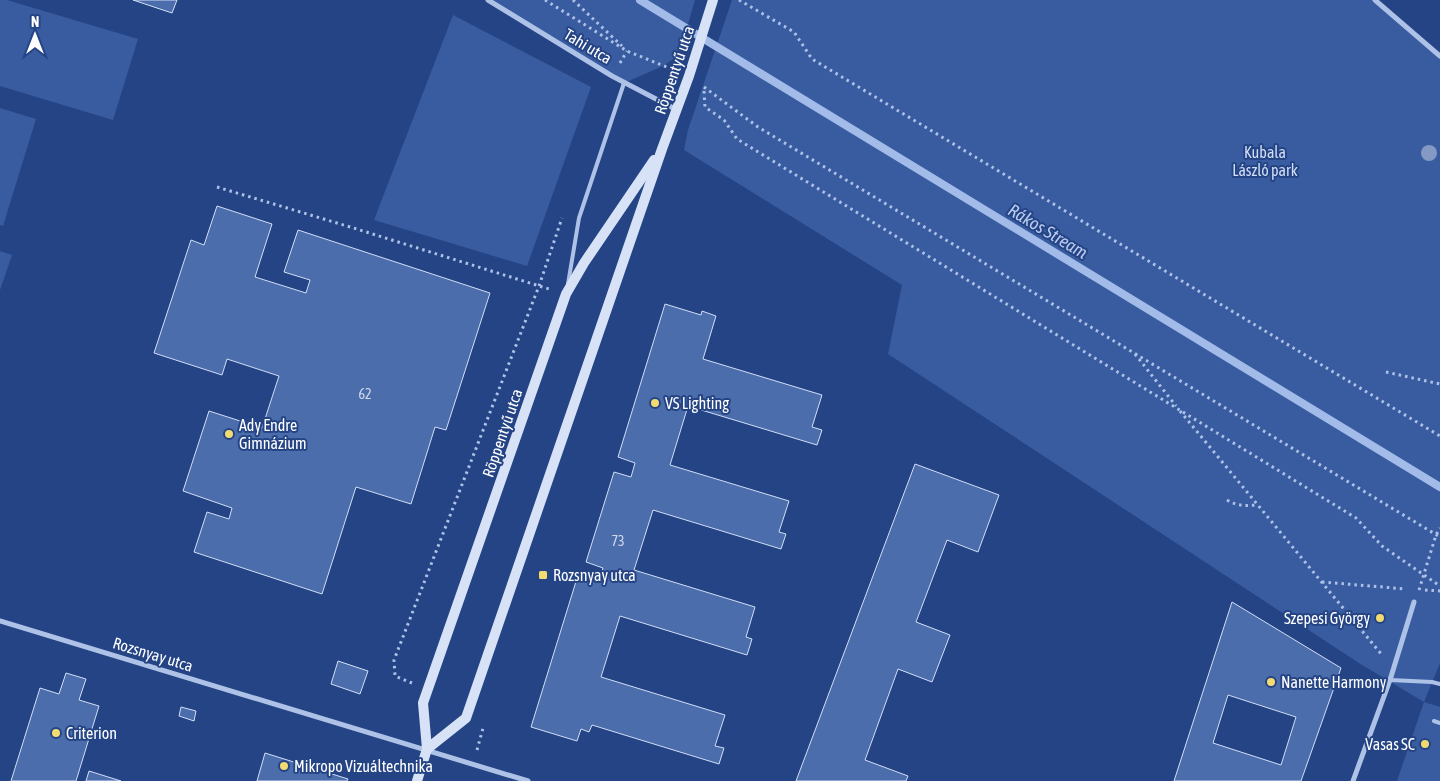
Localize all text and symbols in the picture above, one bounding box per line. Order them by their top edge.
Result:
north arrow [10,10,60,60]
text: N [31,14,39,30]
street label: Röppentyű utca [650,23,698,117]
street label: Tahi utca [561,25,615,67]
park label: Kubala László park [1232,143,1298,180]
water label: Rákos Stream [1005,199,1092,263]
house number: 62 [358,386,372,402]
street label: Röppentyű utca [478,386,526,480]
place label: VS Lighting [665,394,729,413]
marker: VS Lighting [649,397,661,409]
place label: Ady Endre Gimnázium [239,416,307,452]
marker: Ady Endre Gimnázium [223,428,235,440]
house number: 73 [611,533,625,549]
place label: Rozsnyay utca [553,566,636,585]
marker: Rozsnyay utca [537,569,549,581]
place label: Szepesi György [1284,609,1370,628]
marker: Szepesi György [1374,612,1386,624]
street label: Rozsnyay utca [111,633,195,676]
place label: Nanette Harmony [1281,673,1387,692]
marker: Nanette Harmony [1265,676,1277,688]
place label: Criterion [66,724,117,742]
marker: Criterion [50,727,62,739]
place label: Vasas SC [1365,735,1415,753]
marker: Vasas SC [1419,738,1431,750]
place label: Mikropo Vizuáltechnika [294,757,433,776]
marker: Mikropo Vizuáltechnika [278,760,290,772]

